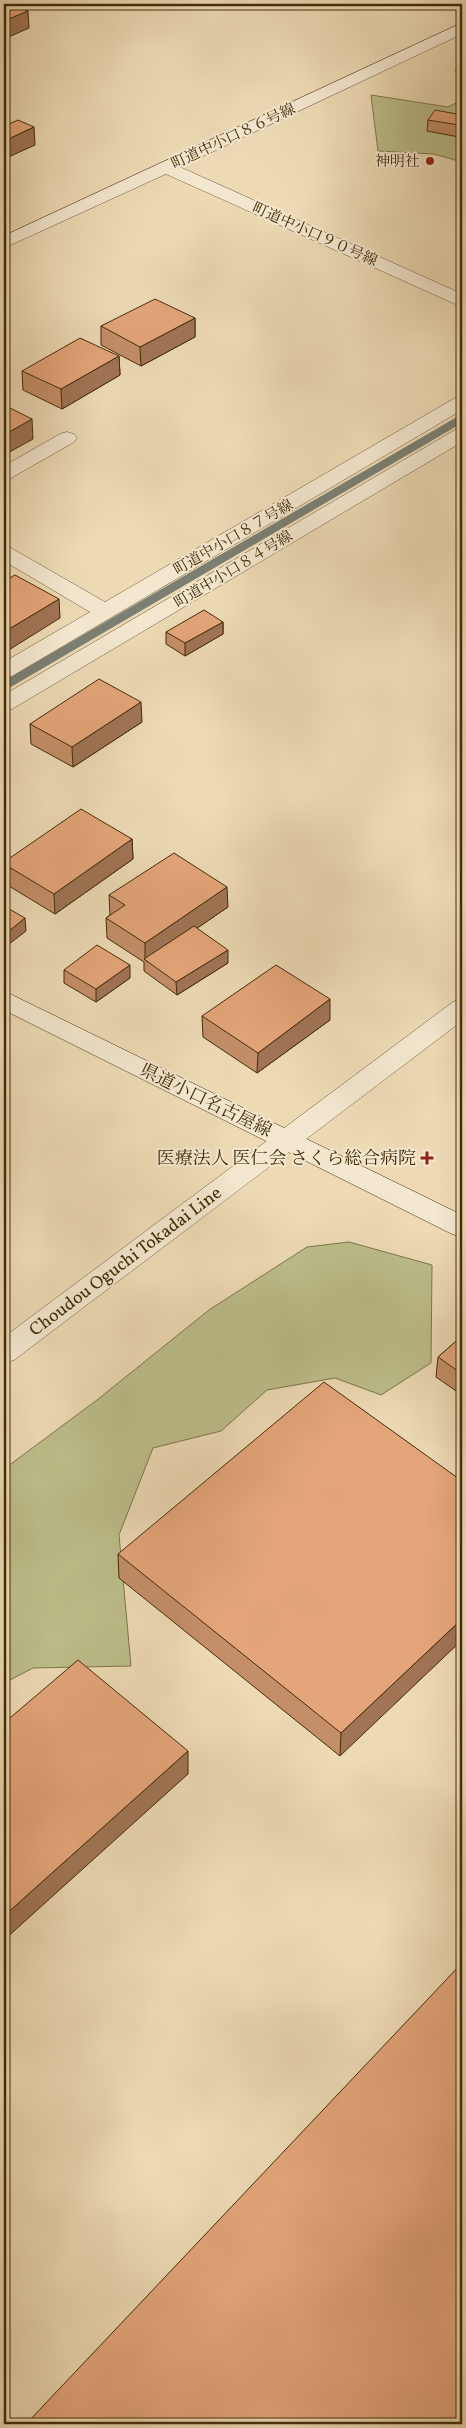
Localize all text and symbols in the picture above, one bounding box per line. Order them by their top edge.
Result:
street label: 町道中小口８６号線 [168,99,299,175]
place label: 神明社 [375,152,420,173]
marker: 神明社 [424,155,436,167]
street label: 町道中小口９０号線 [248,198,380,272]
street label: 町道中小口８７号線 [170,495,297,581]
street label: 町道中小口８４号線 [170,527,297,614]
street label: 県道小口名古屋線 [135,1059,276,1144]
place label: 医療法人 医仁会 さくら総合病院 [157,1147,416,1172]
marker: 医療法人 医仁会 さくら総合病院 [420,1151,434,1165]
street label: Choudou Oguchi Tokadai Line [24,1181,227,1343]

